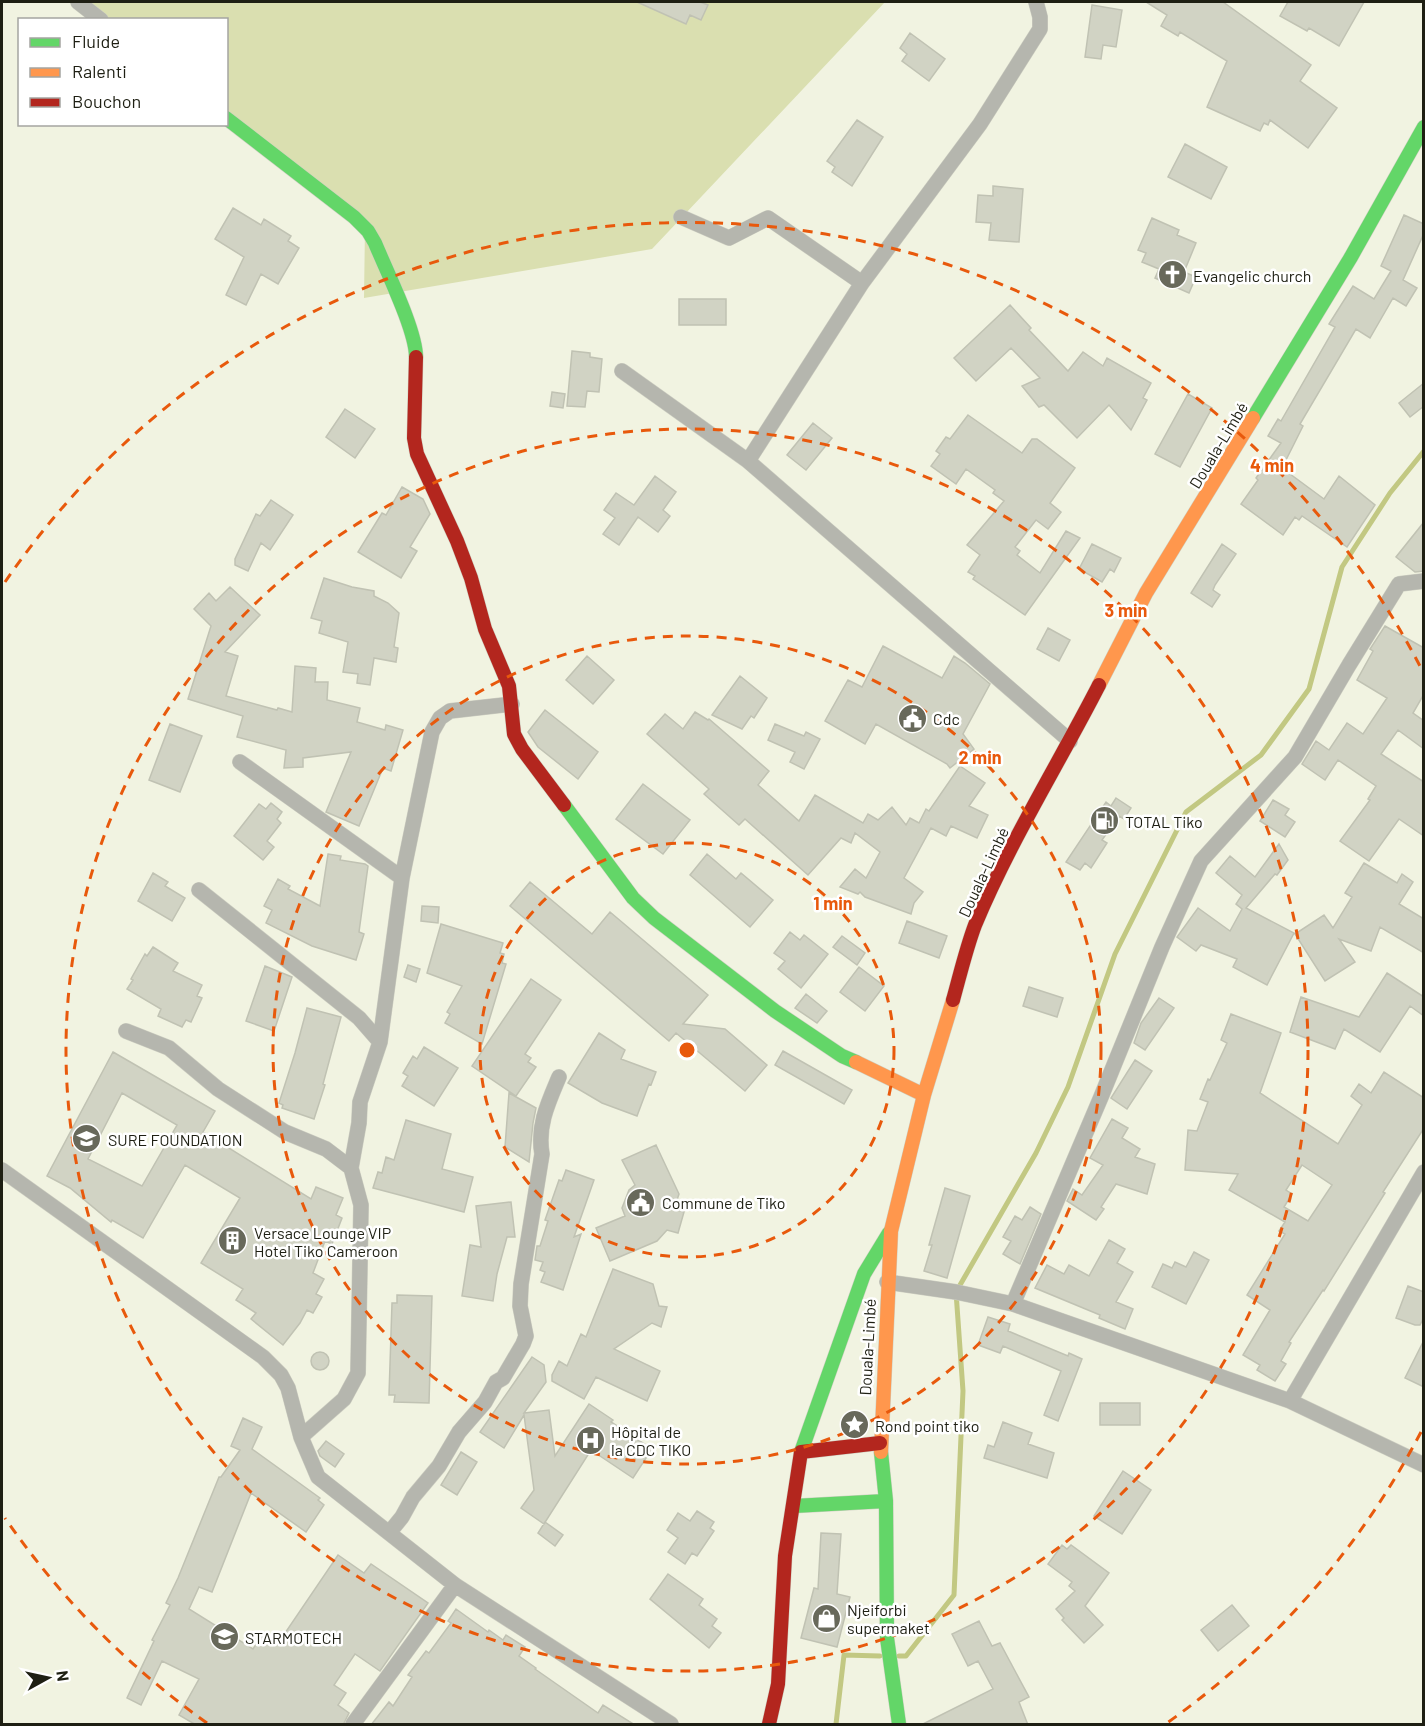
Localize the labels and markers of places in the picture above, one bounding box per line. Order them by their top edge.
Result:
church icon: Evangelic church [1156,259,1188,291]
place label: Evangelic church [1193,266,1311,285]
public building icon: Cdc [896,702,928,734]
place label: Cdc [933,709,960,728]
fuel station icon: TOTAL Tiko [1088,805,1120,837]
place label: TOTAL Tiko [1125,812,1203,831]
centre of rings [677,1040,697,1060]
school or university icon: SURE FOUNDATION [71,1123,103,1155]
place label: SURE FOUNDATION [108,1130,243,1149]
public building icon: Commune de Tiko [625,1186,657,1218]
place label: Commune de Tiko [662,1193,786,1212]
place label: Versace Lounge VIP Hotel Tiko Cameroon [254,1223,398,1260]
building icon: Versace Lounge VIP Hotel Tiko Cameroon [217,1225,249,1257]
place icon: Rond point tiko [838,1409,870,1441]
place label: Rond point tiko [875,1416,979,1435]
place label: Hôpital de la CDC TIKO [611,1422,691,1459]
hospital icon: Hôpital de la CDC TIKO [574,1424,606,1456]
place label: Njeiforbi supermaket [847,1600,930,1637]
shop icon: Njeiforbi supermaket [810,1602,842,1634]
school or university icon: STARMOTECH [208,1621,240,1653]
place label: STARMOTECH [245,1628,342,1647]

